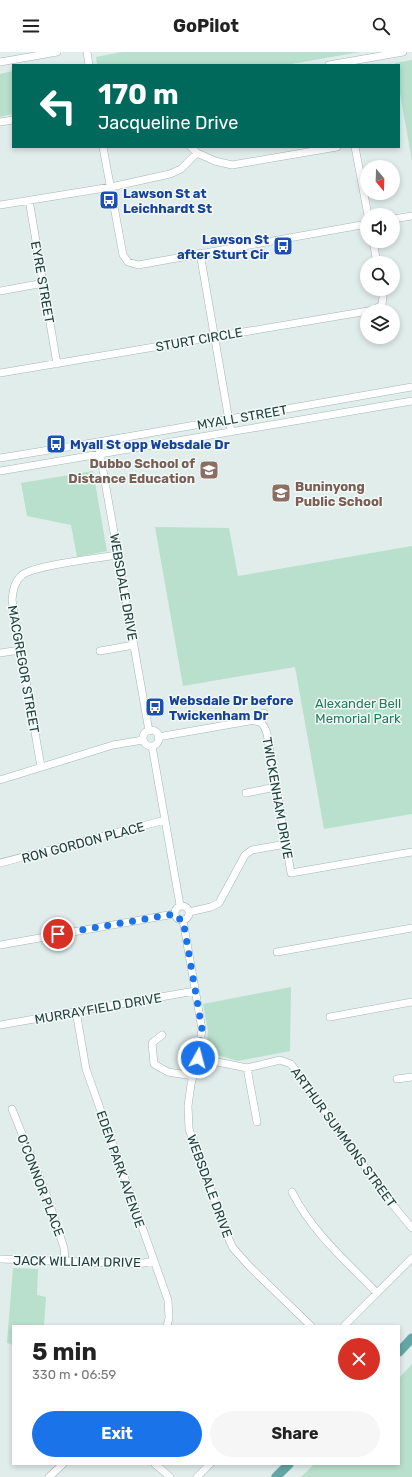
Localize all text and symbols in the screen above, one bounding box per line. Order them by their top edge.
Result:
icon: menu [20,15,42,37]
text: GoPilot [173,15,239,37]
icon: search [370,15,392,37]
text: 170 m [98,78,179,111]
icon: left [32,80,84,132]
text: Jacqueline Drive [98,112,238,134]
north arrow [360,160,400,200]
map controls [360,160,400,344]
place label: Lawson St at Leichhardt St [123,186,212,216]
bus stop icon: Lawson St at Leichhardt St [98,189,120,211]
button: sound [360,208,400,248]
place label: Lawson St after Sturt Cir [177,232,269,262]
bus stop icon: Lawson St after Sturt Cir [272,235,294,257]
street label: EYRE STREET [28,240,57,325]
button: search [360,256,400,296]
button: layers [360,304,400,344]
street label: STURT CIRCLE [154,324,244,355]
street label: MYALL STREET [196,402,289,433]
bus stop icon: Myall St opp Websdale Dr [45,433,67,455]
place label: Myall St opp Websdale Dr [70,437,230,452]
place label: Dubbo School of Distance Education [68,456,195,486]
school or university icon: Dubbo School of Distance Education [198,459,220,481]
place label: Buninyong Public School [295,479,383,509]
school or university icon: Buninyong Public School [270,482,292,504]
street label: WEBSDALE DRIVE [107,532,140,642]
street label: MACGREGOR STREET [5,604,42,735]
place label: Websdale Dr before Twickenham Dr [169,693,294,723]
bus stop icon: Websdale Dr before Twickenham Dr [144,696,166,718]
park label: Alexander Bell Memorial Park [315,696,401,726]
street label: TWICKENHAM DRIVE [259,736,296,860]
street label: RON GORDON PLACE [20,819,146,866]
pin [41,917,75,951]
icon: arrive [47,923,69,945]
street label: MURRAYFIELD DRIVE [33,990,163,1027]
position arrow [177,1037,219,1079]
street label: ARTHUR SUMMONS STREET [288,1065,400,1210]
street label: EDEN PARK AVENUE [93,1109,148,1230]
street label: O'CONNOR PLACE [14,1132,67,1239]
street label: WEBSDALE DRIVE [184,1133,235,1240]
street label: JACK WILLIAM DRIVE [13,1253,141,1270]
text: 5 min [32,1338,97,1366]
button: close [338,1338,380,1380]
text: 330 m · 06:59 [32,1367,116,1382]
button: Exit [32,1411,202,1457]
button: Share [210,1411,380,1457]

